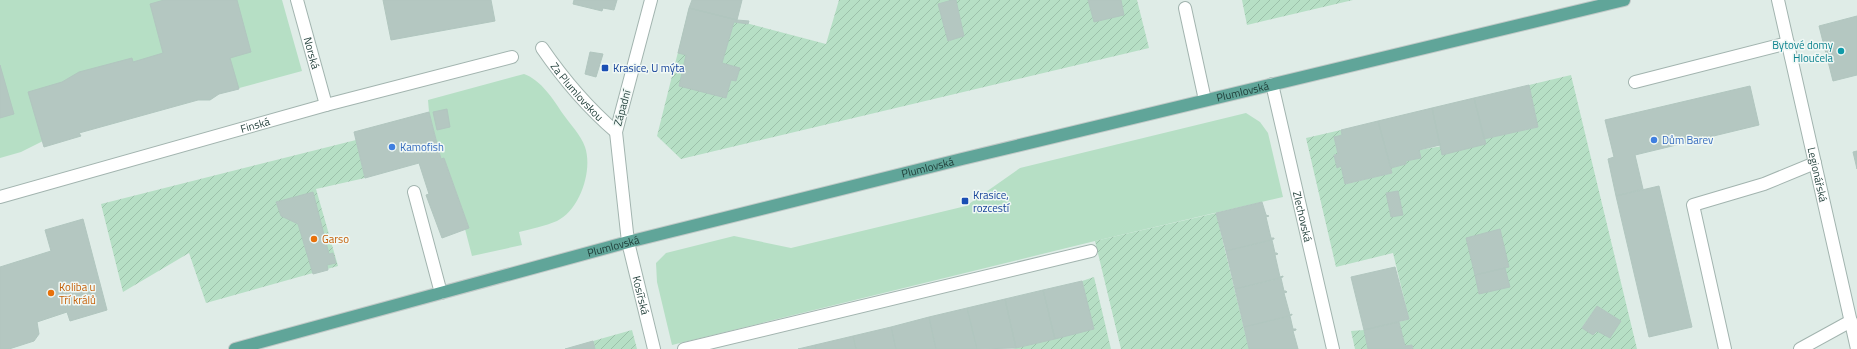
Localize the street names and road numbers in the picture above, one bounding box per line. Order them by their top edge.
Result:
street label: Norská [300,35,324,71]
street label: Za Plumlovskou [547,59,607,125]
street label: Plumlovská [1215,77,1271,106]
street label: Západní [610,87,635,128]
street label: Finská [238,113,272,137]
street label: Legionářská [1804,146,1832,204]
street label: Plumlovská [900,153,956,182]
street label: Zlechovská [1289,190,1316,244]
street label: Plumlovská [585,231,642,261]
street label: Kosířská [628,274,653,317]

